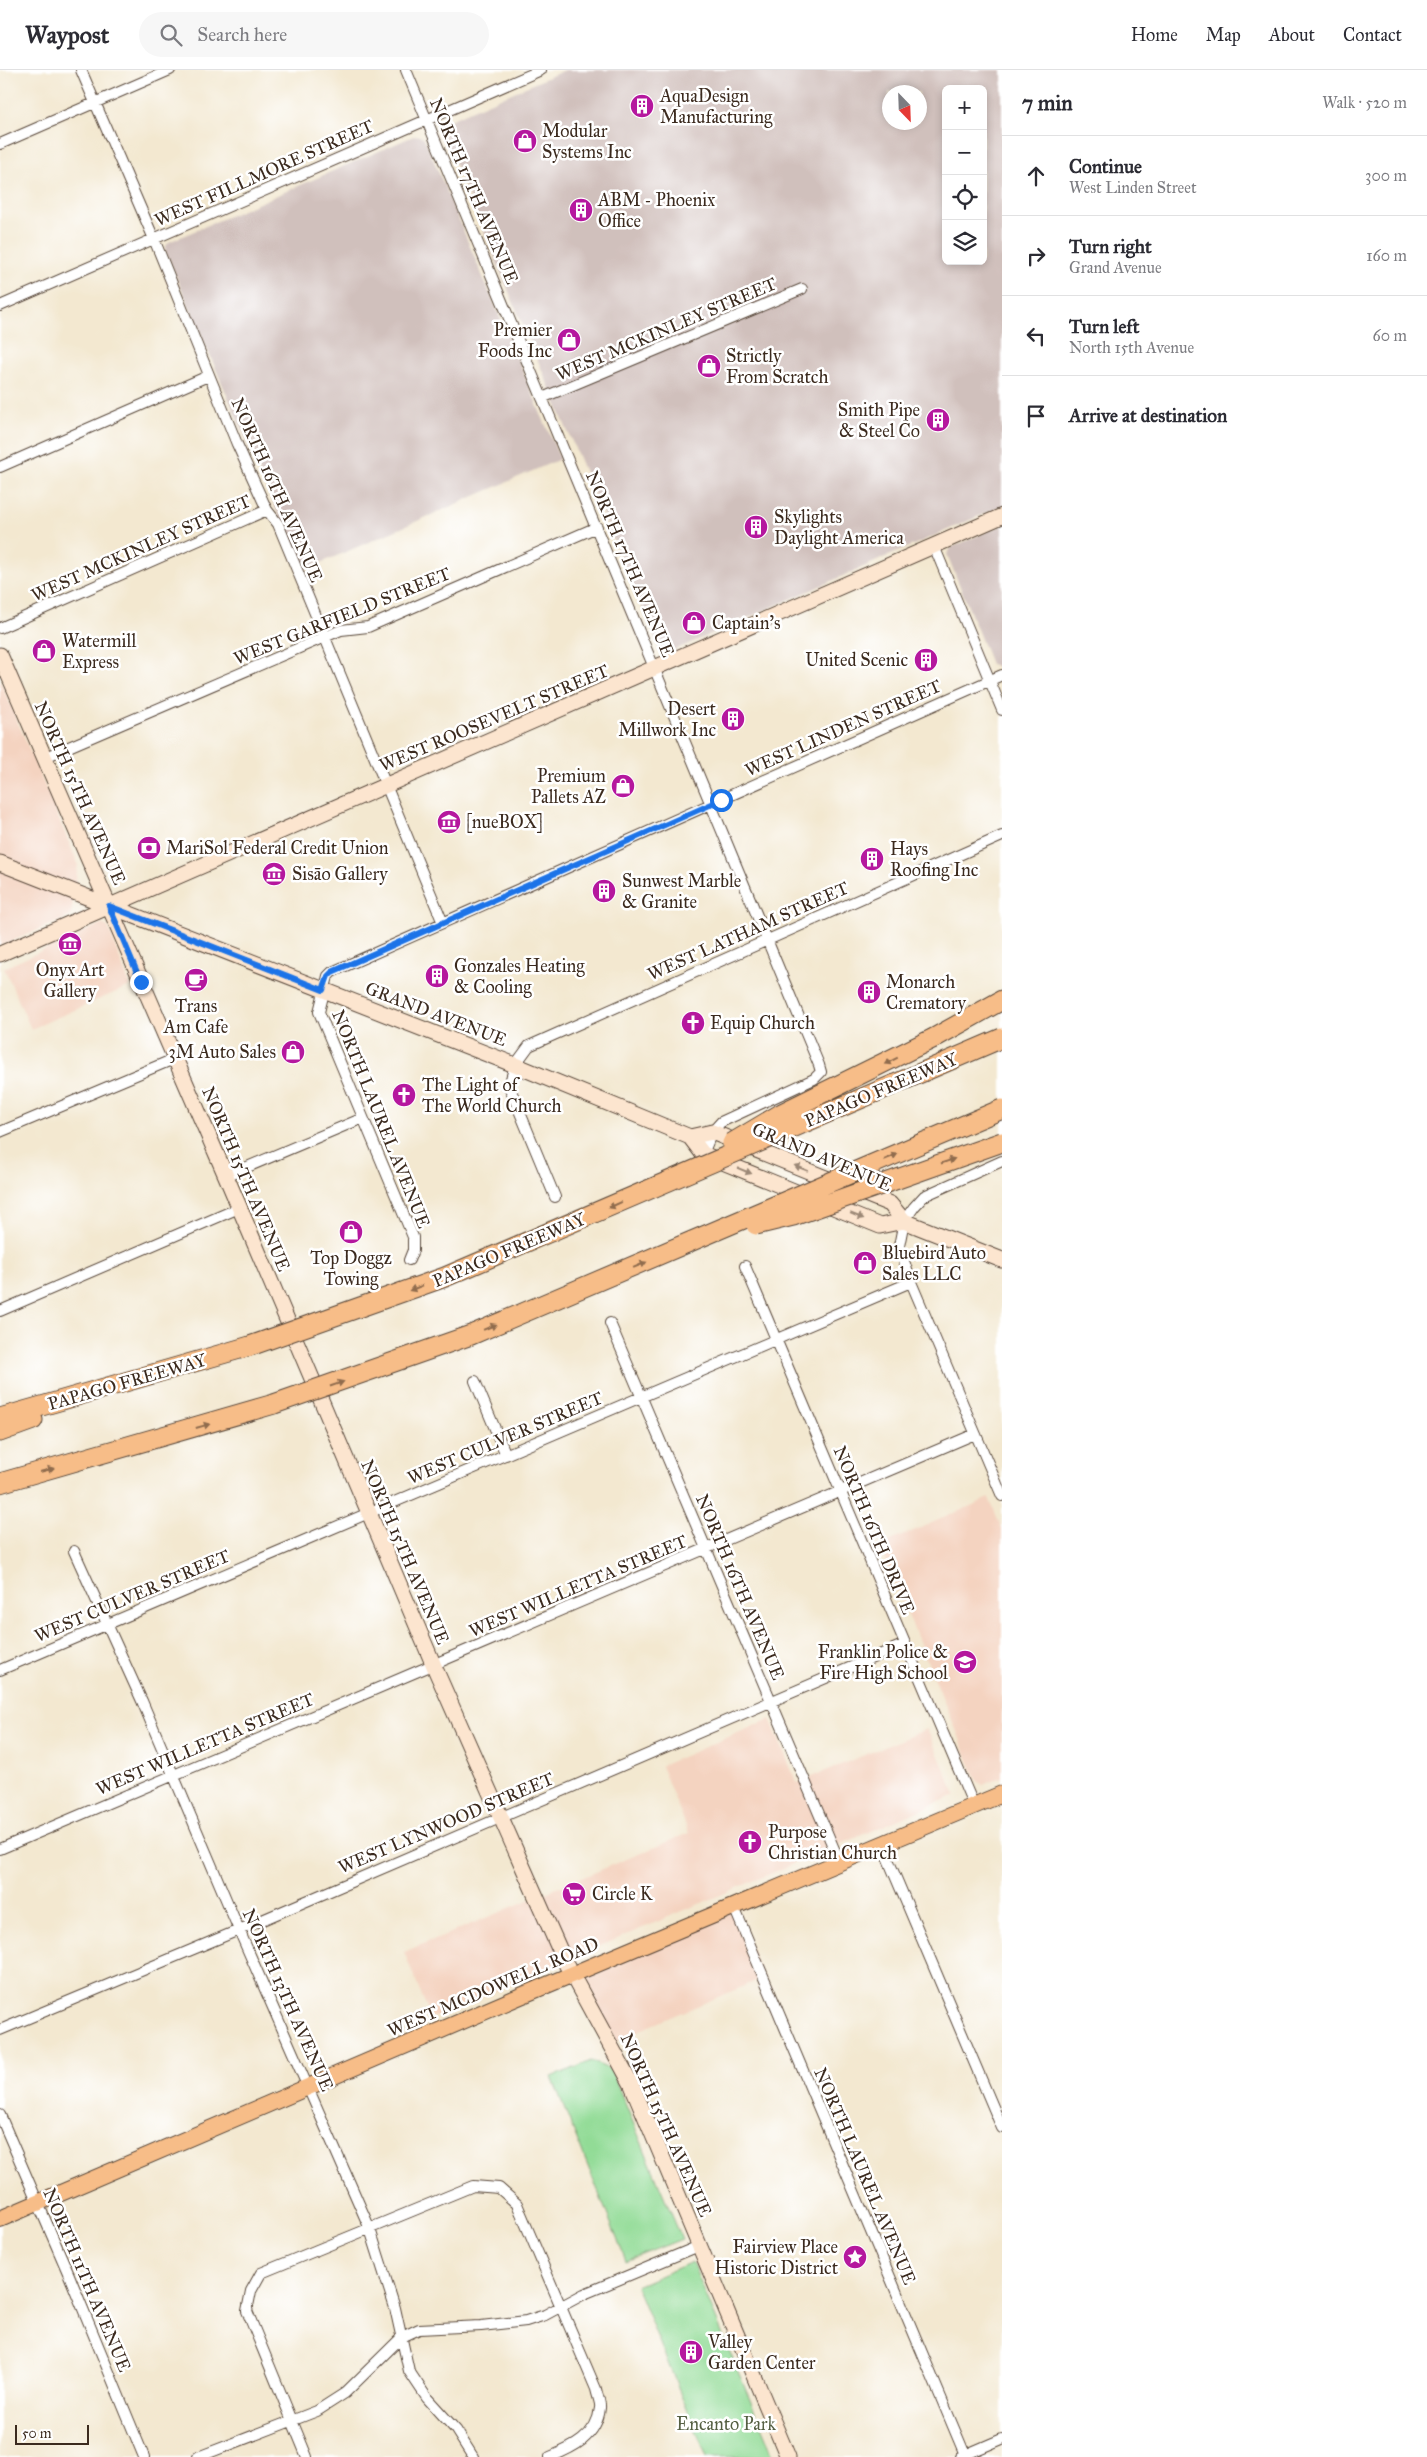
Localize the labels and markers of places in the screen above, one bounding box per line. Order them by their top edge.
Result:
place label: AquaDesign Manufacturing [659,85,773,129]
building icon: AquaDesign Manufacturing [629,93,655,119]
place label: Modular Systems Inc [542,120,632,163]
shop icon: Modular Systems Inc [512,128,538,154]
place label: ABM - Phoenix Office [597,189,715,232]
building icon: ABM - Phoenix Office [568,197,594,223]
place label: Premier Foods Inc [478,319,552,362]
shop icon: Premier Foods Inc [556,327,582,353]
place label: Strictly From Scratch [726,345,828,388]
shop icon: Strictly From Scratch [696,353,722,379]
place label: Smith Pipe & Steel Co [838,399,920,442]
building icon: Smith Pipe & Steel Co [925,407,951,433]
place label: Skylights Daylight America [774,506,904,550]
building icon: Skylights Daylight America [743,514,769,540]
shop icon: Captain's [681,610,707,636]
place label: Captain's [712,612,780,634]
place label: Watermill Express [62,630,136,673]
shop icon: Watermill Express [31,638,57,664]
building icon: United Scenic [913,647,939,673]
place label: United Scenic [805,649,908,671]
place label: Desert Millwork Inc [618,698,717,741]
building icon: Desert Millwork Inc [720,706,746,732]
place label: Premium Pallets AZ [531,765,606,808]
shop icon: Premium Pallets AZ [610,773,636,799]
museum icon: [nueBOX] [436,809,462,835]
place label: [nueBOX] [466,811,543,833]
bank icon: MariSol Federal Credit Union [136,835,162,861]
place label: MariSol Federal Credit Union [166,837,389,859]
place label: Hays Roofing Inc [890,838,979,882]
building icon: Hays Roofing Inc [859,846,885,872]
museum icon: Sisāo Gallery [261,861,287,887]
place label: Sisāo Gallery [292,863,388,885]
place label: Sunwest Marble & Granite [622,870,741,913]
building icon: Sunwest Marble & Granite [591,878,617,904]
museum icon: Onyx Art Gallery [57,931,83,957]
place label: Gonzales Heating & Cooling [454,955,585,999]
place label: Onyx Art Gallery [36,959,105,1002]
building icon: Gonzales Heating & Cooling [424,963,450,989]
cafe icon: Trans Am Cafe [183,967,209,993]
place label: Monarch Crematory [886,971,966,1014]
building icon: Monarch Crematory [856,979,882,1005]
place label: Trans Am Cafe [163,995,228,1038]
church icon: Equip Church [680,1010,706,1036]
place label: Equip Church [710,1012,815,1035]
shop icon: 3M Auto Sales [280,1039,306,1065]
place label: 3M Auto Sales [169,1041,276,1063]
place label: The Light of The World Church [422,1074,562,1117]
church icon: The Light of The World Church [391,1082,417,1108]
shop icon: Top Doggz Towing [338,1219,364,1245]
place label: Bluebird Auto Sales LLC [882,1242,986,1285]
place label: Top Doggz Towing [310,1247,392,1291]
shop icon: Bluebird Auto Sales LLC [852,1250,878,1276]
place label: Franklin Police & Fire High School [818,1641,948,1685]
school or university icon: Franklin Police & Fire High School [952,1649,978,1675]
place label: Purpose Christian Church [768,1821,897,1864]
church icon: Purpose Christian Church [737,1829,763,1855]
supermarket icon: Circle K [561,1881,587,1907]
place label: Circle K [592,1883,654,1905]
place label: Fairview Place Historic District [715,2236,839,2279]
place icon: Fairview Place Historic District [842,2244,868,2270]
place label: Valley Garden Center [707,2331,816,2374]
building icon: Valley Garden Center [678,2339,704,2365]

